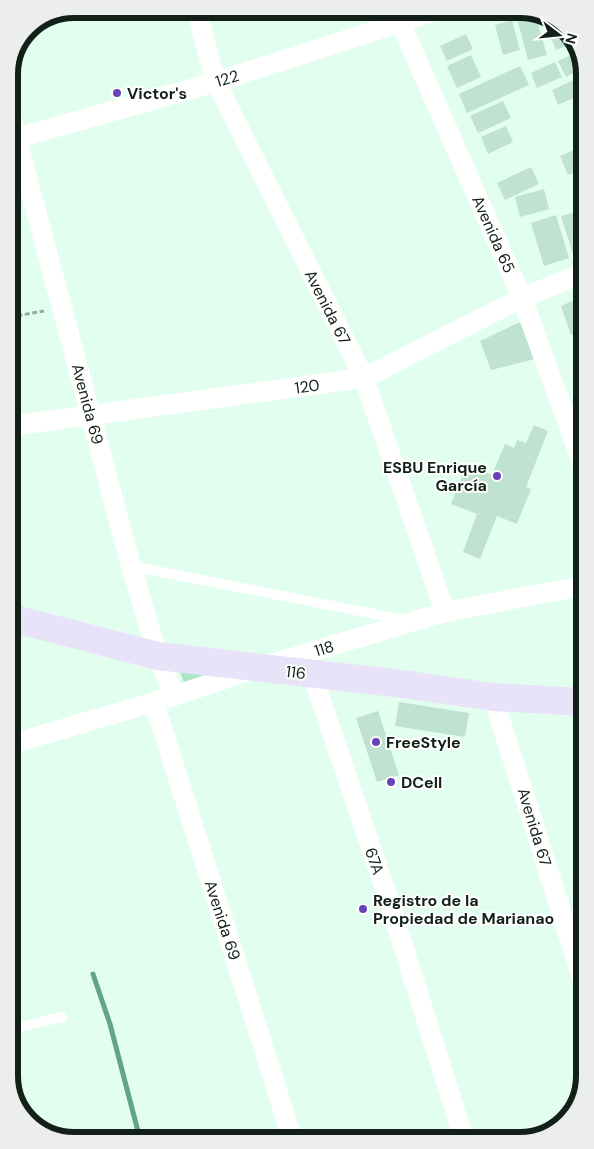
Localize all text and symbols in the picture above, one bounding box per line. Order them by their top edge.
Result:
north arrow [534,10,584,60]
text: N [561,31,582,46]
street label: 122 [213,65,241,92]
place label: Victor's [127,83,187,104]
marker: Victor's [111,87,123,99]
street label: Avenida 65 [467,192,520,276]
street label: Avenida 67 [300,266,355,348]
street label: Avenida 69 [67,361,108,447]
street label: 120 [293,374,321,399]
place label: ESBU Enrique García [383,457,487,496]
marker: ESBU Enrique García [491,470,503,482]
street label: 118 [312,636,337,661]
street label: 116 [285,661,307,684]
place label: FreeStyle [386,732,461,753]
marker: FreeStyle [370,736,382,748]
place label: DCell [401,772,442,793]
marker: DCell [385,776,397,788]
street label: Avenida 67 [513,785,556,869]
street label: 67A [360,845,389,878]
street label: Avenida 69 [200,878,245,963]
place label: Registro de la Propiedad de Marianao [373,890,554,929]
marker: Registro de la Propiedad de Marianao [357,903,369,915]

